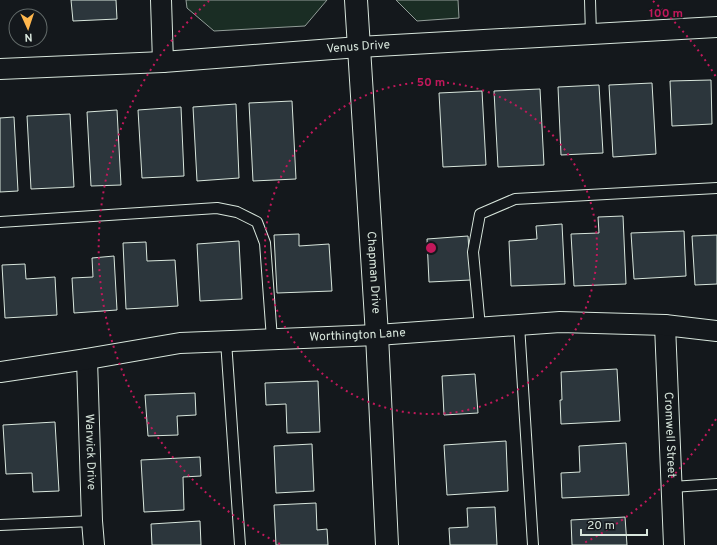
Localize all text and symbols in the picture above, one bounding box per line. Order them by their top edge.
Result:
text: 100 m [649,6,683,22]
north arrow [8,8,48,48]
text: N [24,30,33,44]
street label: Venus Drive [326,37,391,57]
text: 50 m [417,75,445,91]
street label: Chapman Drive [363,231,384,314]
centre of rings [424,241,438,255]
street label: Worthington Lane [309,325,406,346]
street label: Cromwell Street [660,392,679,478]
street label: Warwick Drive [81,414,99,490]
scale bar [581,511,647,537]
text: 20 m [587,518,615,534]

